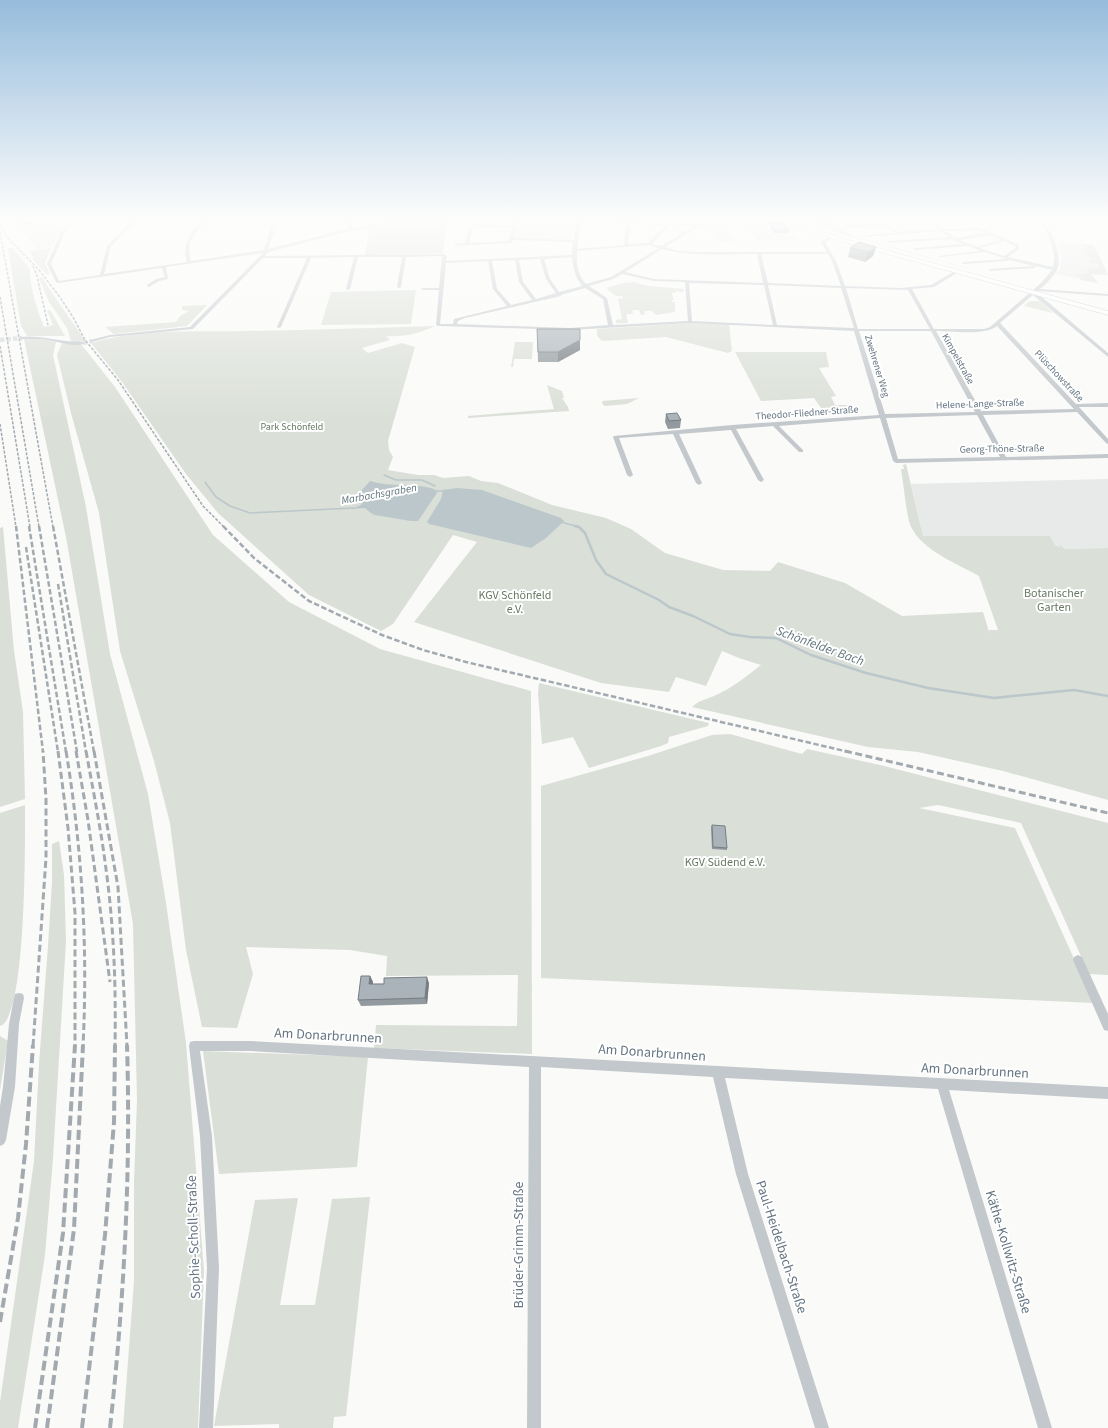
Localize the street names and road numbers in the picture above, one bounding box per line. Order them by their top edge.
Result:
street label: Kimpelstraße [938,331,978,387]
street label: Zwehrener Weg [861,333,893,399]
street label: Plüschowstraße [1031,347,1087,405]
street label: Helene-Lange-Straße [936,395,1024,413]
street label: Theodor-Fliedner-Straße [755,402,859,424]
street label: Georg-Thöne-Straße [960,441,1045,457]
street label: Am Donarbrunnen [274,1023,382,1049]
street label: Am Donarbrunnen [597,1039,707,1067]
street label: Am Donarbrunnen [921,1058,1029,1084]
street label: Sophie-Scholl-Straße [182,1175,206,1299]
street label: Paul-Heidelbach-Straße [750,1178,812,1316]
street label: Brüder-Grimm-Straße [509,1181,529,1309]
street label: Käthe-Kollwitz-Straße [980,1188,1036,1316]

